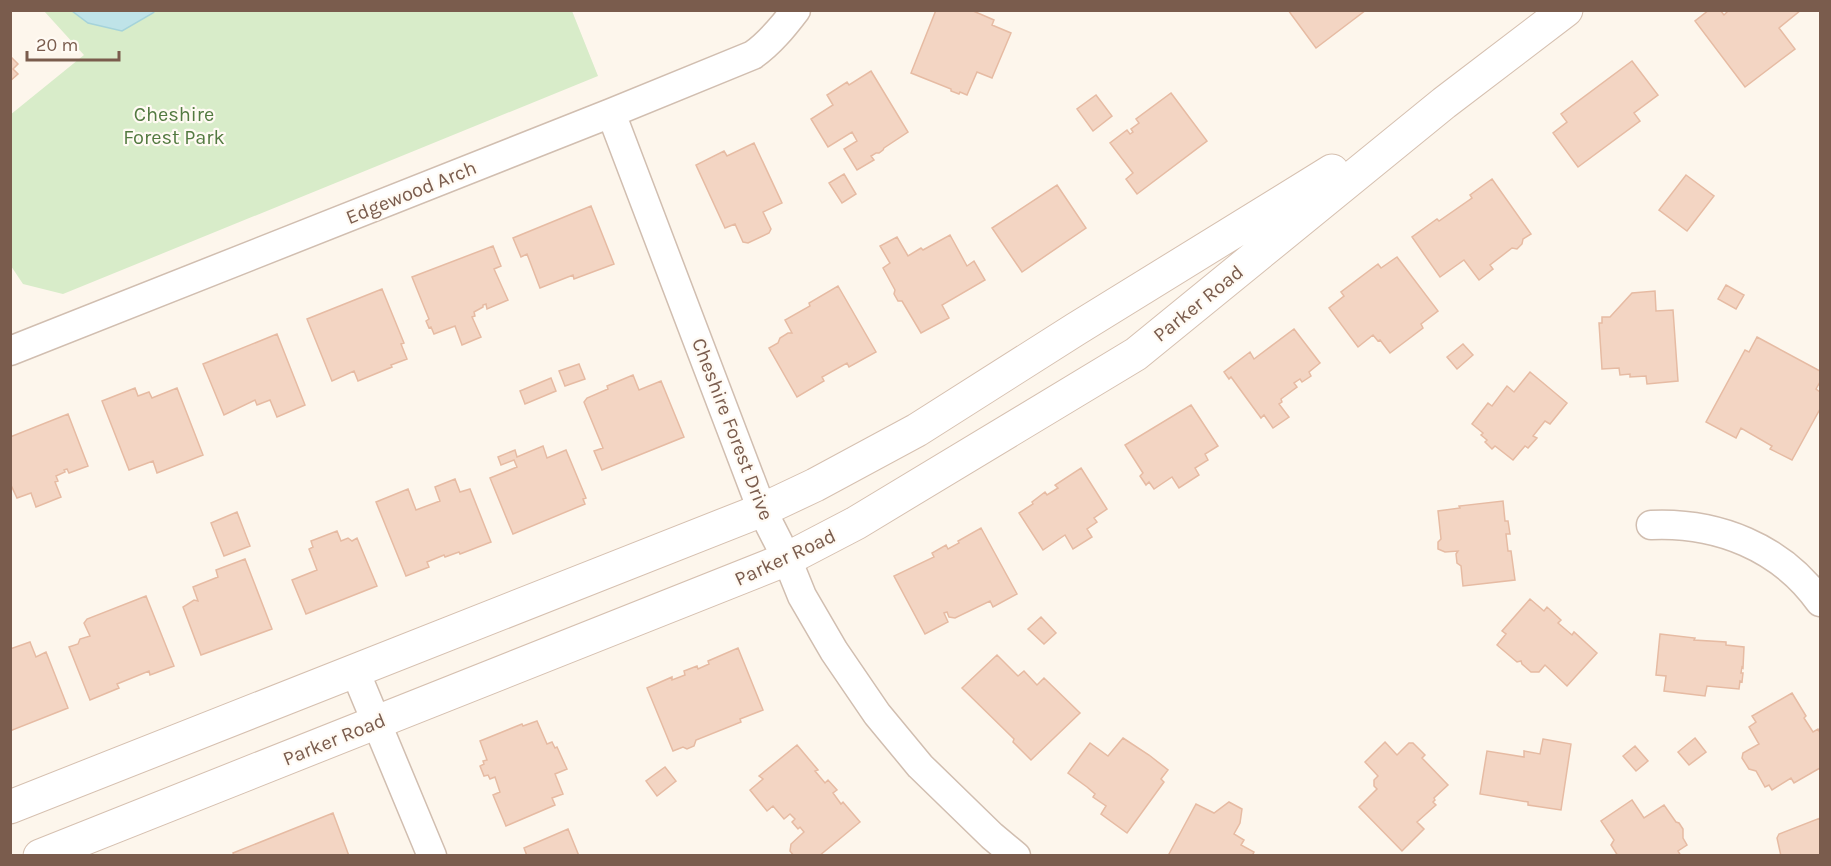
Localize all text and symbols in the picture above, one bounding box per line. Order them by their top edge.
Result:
scale bar [27,24,118,62]
text: 20 m [36,34,78,56]
park label: Cheshire Forest Park [123,103,225,149]
street label: Edgewood Arch [343,156,480,229]
street label: Parker Road [1149,260,1248,347]
street label: Cheshire Forest Drive [687,335,778,524]
street label: Parker Road [731,524,839,591]
street label: Parker Road [279,708,389,771]

